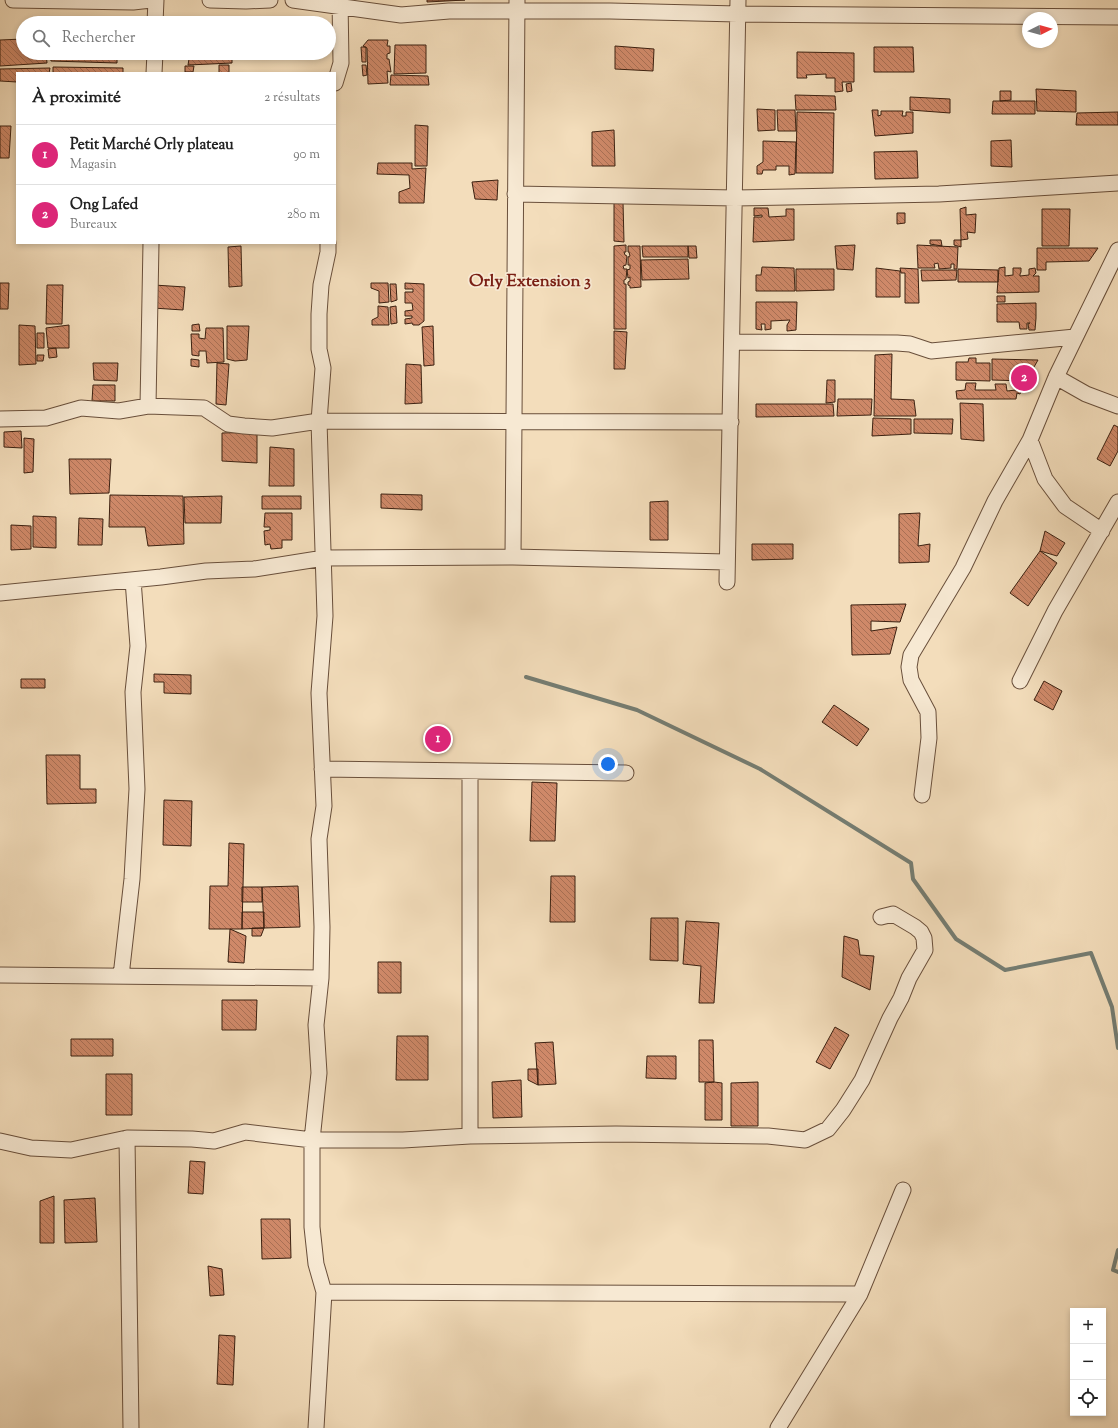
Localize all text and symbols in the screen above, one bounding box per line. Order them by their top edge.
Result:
north arrow [1022,12,1058,48]
search box [16,16,336,60]
icon: search [30,27,52,49]
text: Rechercher [62,28,135,49]
text: À proximité [32,86,121,110]
text: 2 résultats [264,89,320,107]
text: Petit Marché Orly plateau [70,135,234,156]
text: 1 [43,146,47,164]
text: 90 m [293,146,320,164]
text: Magasin [70,156,117,174]
text: Ong Lafed [70,195,138,216]
text: 2 [42,206,48,224]
text: 280 m [287,206,320,224]
text: Bureaux [70,216,117,234]
district label: Orly Extension 3 [469,270,591,294]
pin: 2 [1011,363,1037,393]
pin: 1 [425,724,451,754]
your location [598,754,618,774]
map controls [1070,1308,1106,1416]
button: + [1070,1308,1106,1344]
button: − [1070,1344,1106,1380]
button: locate [1070,1380,1106,1416]

